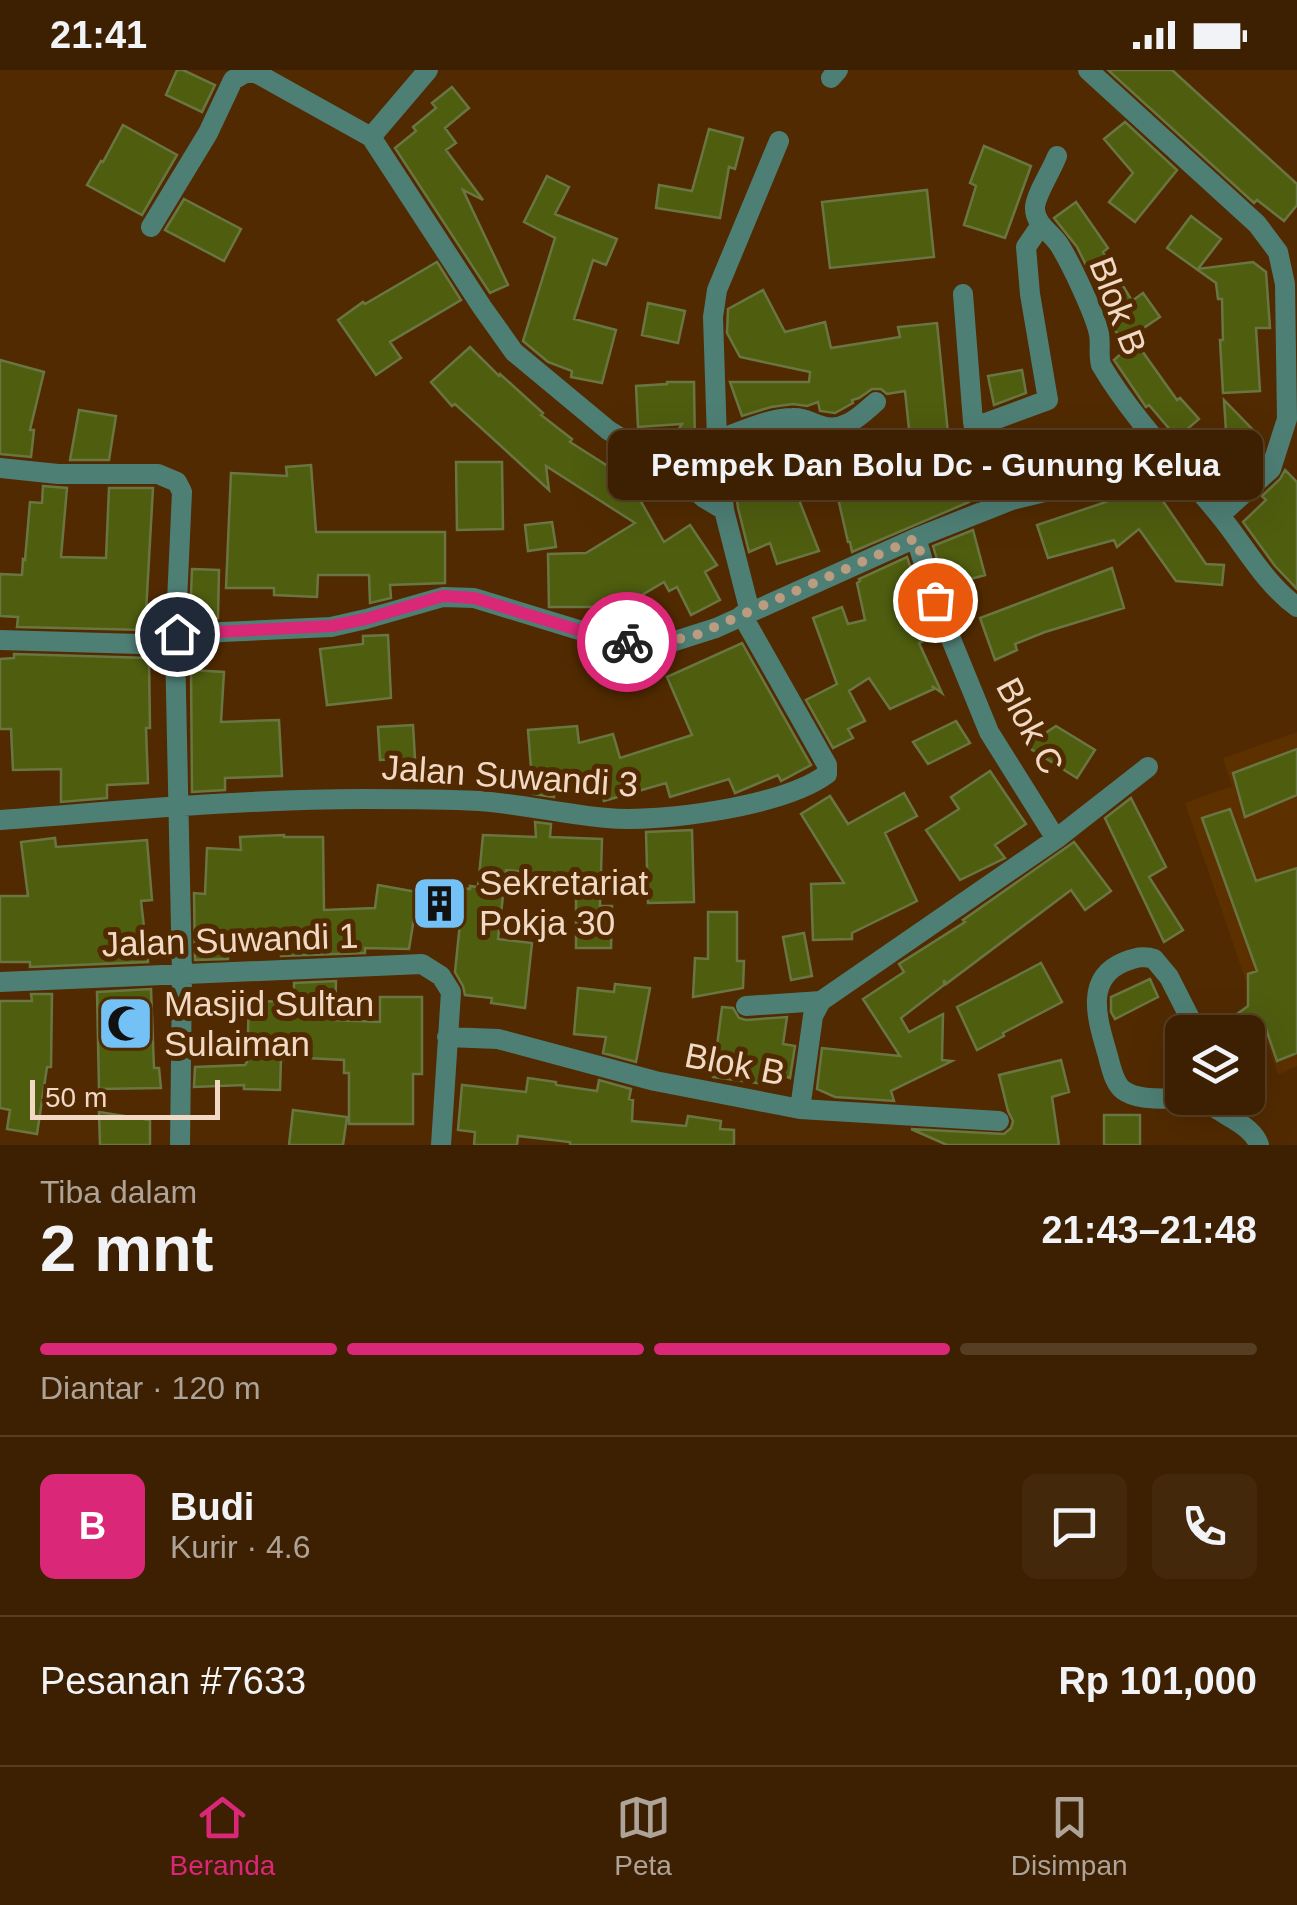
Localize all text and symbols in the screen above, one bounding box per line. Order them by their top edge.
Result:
text: 21:41 [50,14,147,56]
street label: Blok B [1082,252,1155,360]
callout: Pempek Dan Bolu Dc - Gunung Kelua [608,430,1262,500]
text: Pempek Dan Bolu Dc - Gunung Kelua [651,447,1220,483]
pin [893,558,978,643]
icon: bag [908,573,963,628]
pin [135,592,220,677]
courier [577,592,677,692]
icon: home [150,607,205,662]
icon: bike [600,615,655,670]
street label: Blok C [989,671,1072,780]
street label: Jalan Suwandi 3 [381,747,640,804]
place label: Sekretariat Pokja 30 [479,863,649,942]
building icon: Sekretariat Pokja 30 [410,873,470,933]
street label: Jalan Suwandi 1 [101,916,359,963]
place label: Masjid Sultan Sulaiman [164,984,374,1063]
mosque icon: Masjid Sultan Sulaiman [95,994,155,1054]
map controls [1165,1015,1265,1115]
button: layers [1165,1015,1265,1115]
street label: Blok B [682,1035,788,1092]
scale bar [30,1075,220,1120]
text: 50 m [45,1082,107,1113]
text: Tiba dalam [40,1174,197,1210]
text: 21:43–21:48 [1041,1209,1257,1251]
text: 2 mnt [40,1212,213,1285]
text: Diantar · 120 m [40,1370,261,1406]
button: chat [1022,1474,1127,1579]
button: phone [1152,1474,1257,1579]
text: Budi [170,1486,254,1528]
text: B [79,1505,106,1547]
text: Kurir · 4.6 [170,1529,310,1565]
text: Pesanan #7633 [40,1660,306,1702]
text: Rp 101,000 [1058,1660,1257,1702]
tab: Beranda [169,1790,275,1882]
tab: Peta [614,1790,672,1882]
tab: Disimpan [1011,1790,1128,1882]

